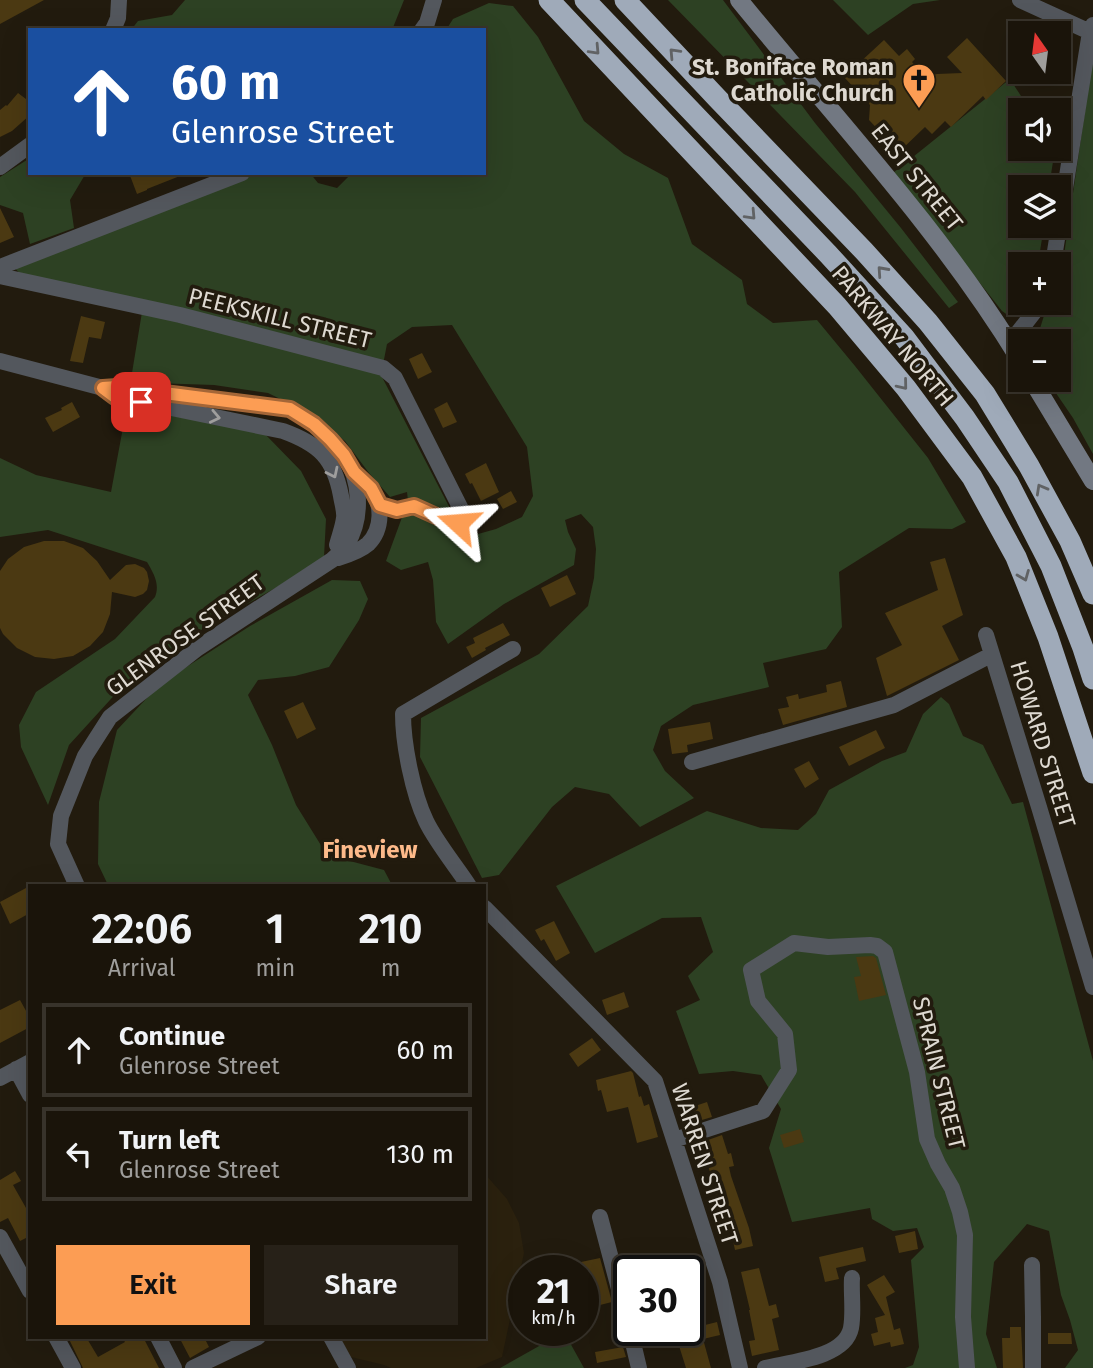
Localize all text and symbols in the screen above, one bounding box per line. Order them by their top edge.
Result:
north arrow [1008,21,1071,84]
map controls [1008,21,1071,392]
one-way arrow [587,42,600,55]
one-way arrow [670,48,683,61]
text: 60 m [171,53,280,112]
place label: St. Boniface Roman Catholic Church [692,53,894,107]
icon: ahead [56,56,147,147]
church icon: St. Boniface Roman Catholic Church [900,61,938,110]
button: sound [1008,98,1071,161]
text: Glenrose Street [171,113,394,151]
street label: EAST STREET [865,118,969,236]
button: layers [1008,175,1071,238]
one-way arrow [743,207,756,220]
button: + [1008,252,1071,315]
street label: PARKWAY NORTH [826,260,960,412]
one-way arrow [878,266,891,279]
street label: PEEKSKILL STREET [186,282,374,354]
button: − [1008,329,1071,392]
pin [111,372,171,432]
one-way arrow [895,377,908,389]
icon: arrive [122,383,160,421]
one-way arrow [209,408,221,423]
one-way arrow [325,465,339,478]
one-way arrow [1036,484,1049,496]
position arrow [421,486,495,560]
street label: GLENROSE STREET [100,568,270,702]
one-way arrow [1015,570,1029,582]
street label: HOWARD STREET [1004,657,1082,831]
district label: Fineview [323,836,418,864]
text: 22:06 [91,904,192,954]
text: 1 [266,904,285,954]
text: 210 [359,904,423,954]
text: Arrival [108,954,175,982]
text: min [256,954,295,982]
text: m [381,954,400,982]
street label: SPRAIN STREET [907,994,971,1152]
text: Continue [119,1021,225,1052]
icon: ahead [60,1031,98,1069]
text: 60 m [396,1035,454,1066]
text: Glenrose Street [119,1052,280,1080]
street label: WARREN STREET [666,1080,744,1249]
text: Turn left [119,1125,220,1156]
icon: left [60,1135,98,1173]
text: 130 m [386,1139,454,1170]
text: Glenrose Street [119,1156,280,1184]
button: Exit [56,1245,250,1325]
button: Share [264,1245,458,1325]
speed limit sign: 30 [613,1255,704,1346]
text: 21 [537,1270,570,1312]
text: km/h [531,1307,576,1329]

